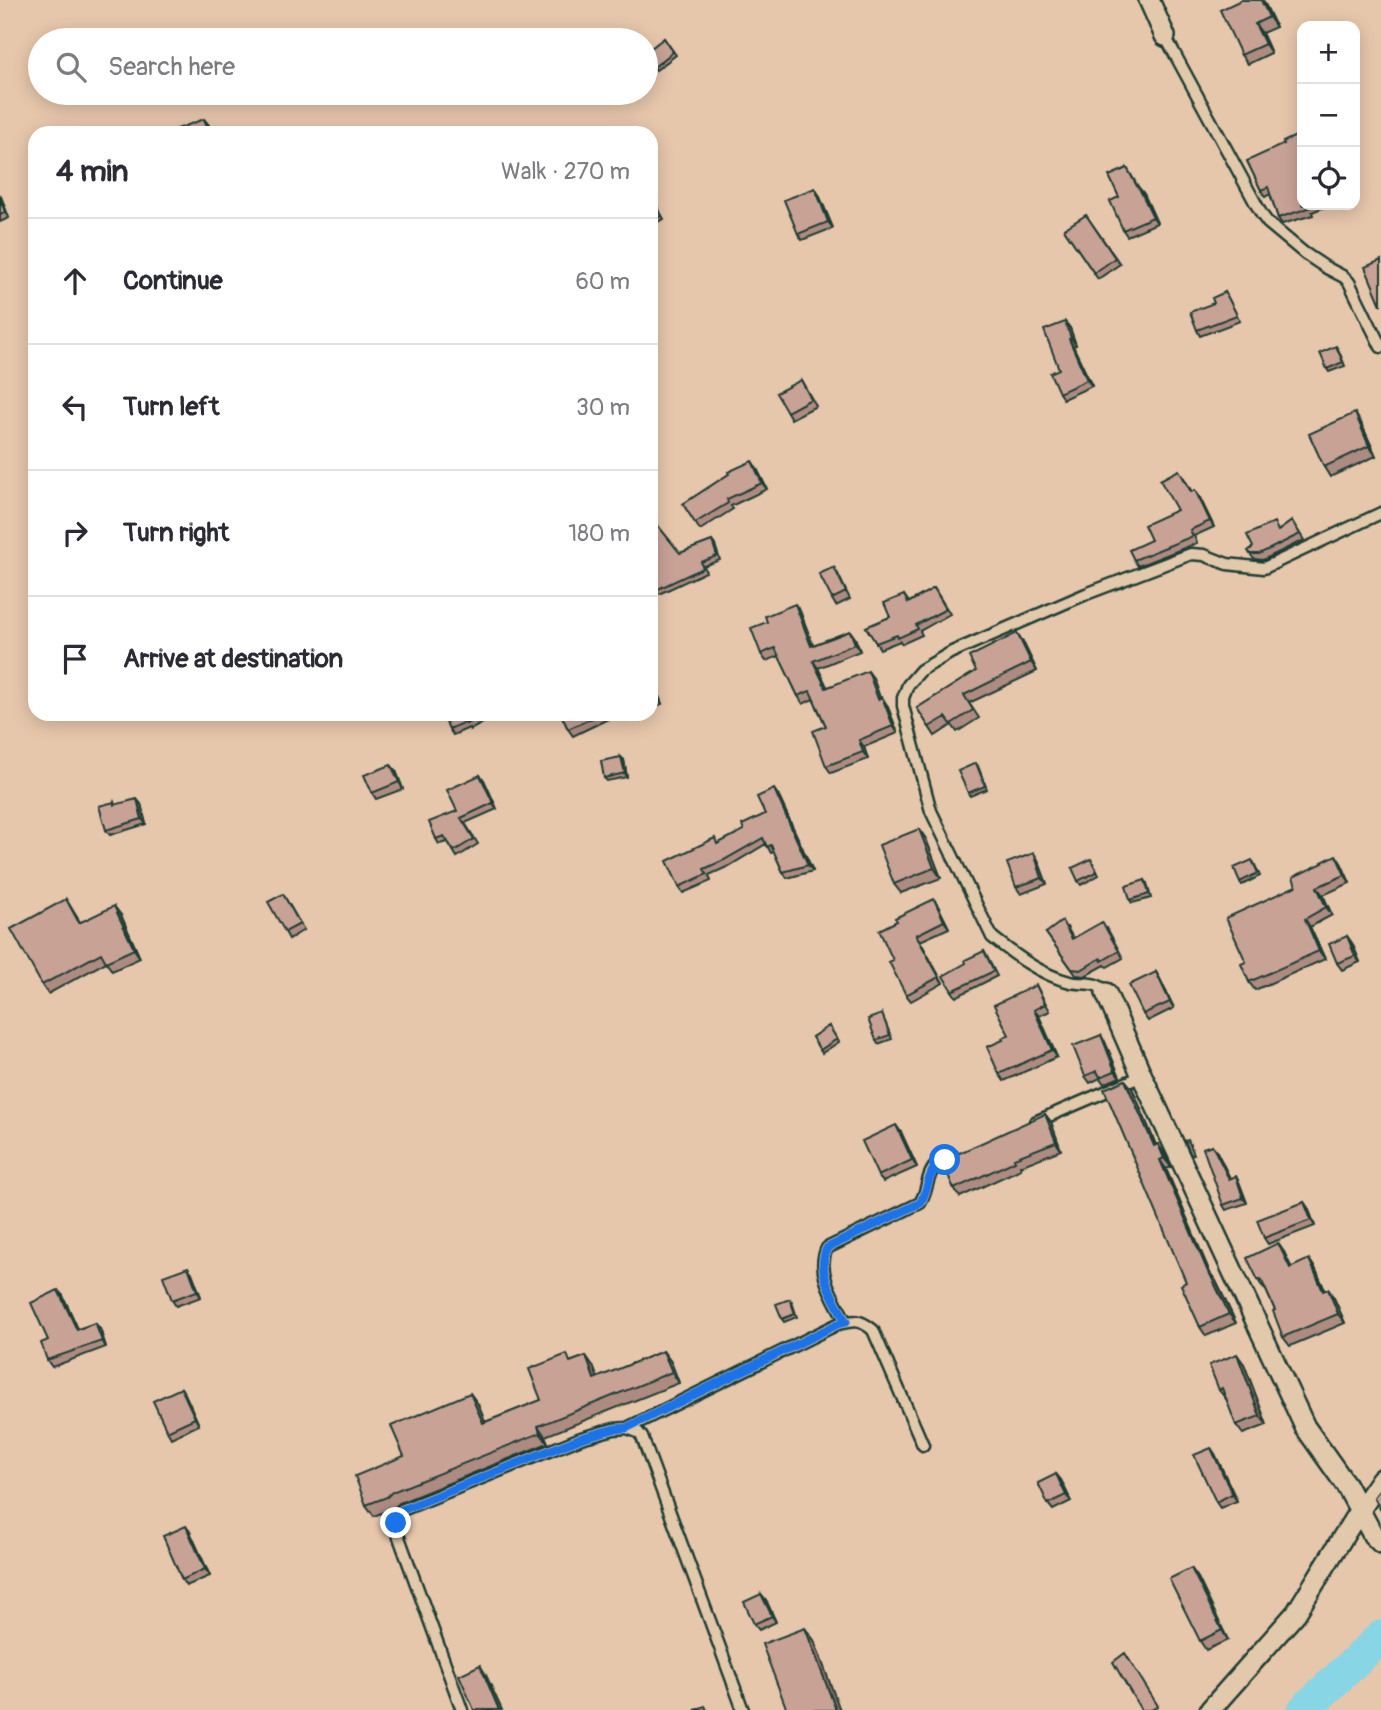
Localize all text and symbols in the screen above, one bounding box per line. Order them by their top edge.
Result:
map controls [1297,21,1360,210]
button: + [1297,21,1360,84]
search box [28,28,658,105]
icon: search [52,48,90,86]
text: Search here [108,51,235,83]
button: − [1297,84,1360,147]
button: locate [1297,147,1360,210]
text: 4 min [56,153,129,190]
text: Walk · 270 m [501,157,630,186]
icon: ahead [56,262,94,300]
text: Continue [123,265,223,297]
text: 60 m [575,267,630,296]
icon: left [56,388,94,426]
text: Turn left [123,391,219,423]
text: 30 m [576,393,630,422]
icon: right [56,514,94,552]
text: Turn right [123,517,229,549]
text: 180 m [568,519,630,548]
icon: arrive [56,640,94,678]
text: Arrive at destination [123,643,343,675]
route start [929,1144,960,1175]
route end [380,1507,411,1538]

